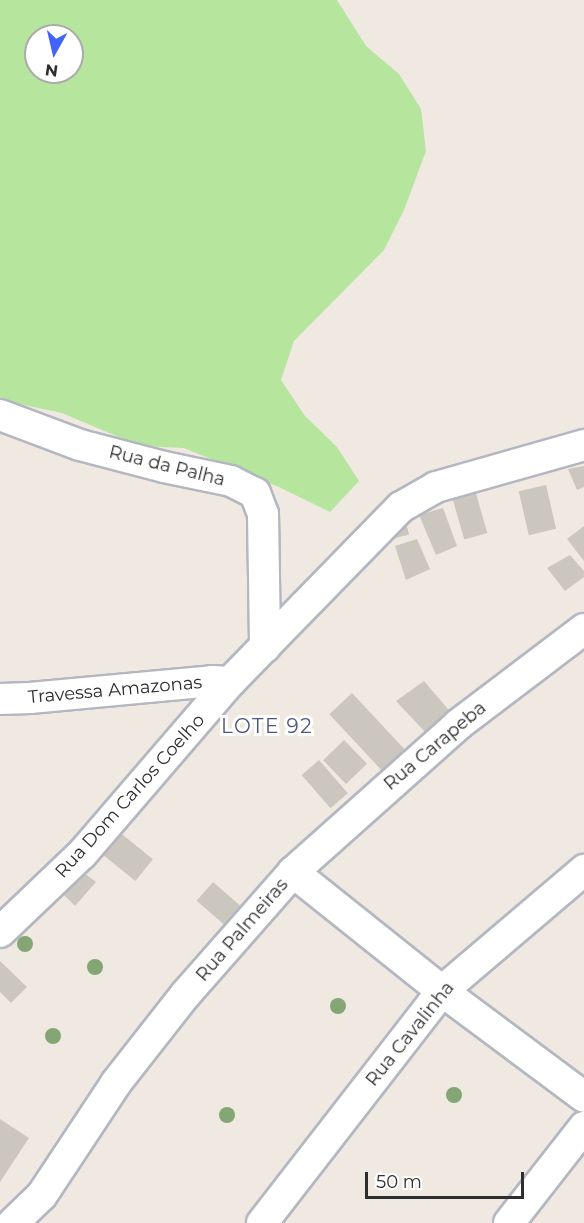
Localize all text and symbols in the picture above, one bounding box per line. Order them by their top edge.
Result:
north arrow [24,24,84,84]
text: N [44,60,59,81]
street label: Rua da Palha [107,441,227,491]
street label: Travessa Amazonas [27,672,203,708]
street label: Rua Carapeba [380,697,490,795]
street label: Rua Dom Carlos Coelho [51,710,209,882]
district label: LOTE 92 [221,714,313,738]
street label: Rua Palmeiras [191,874,293,986]
street label: Rua Cavalinha [361,977,459,1091]
scale bar [368,1160,527,1198]
text: 50 m [376,1171,422,1193]

